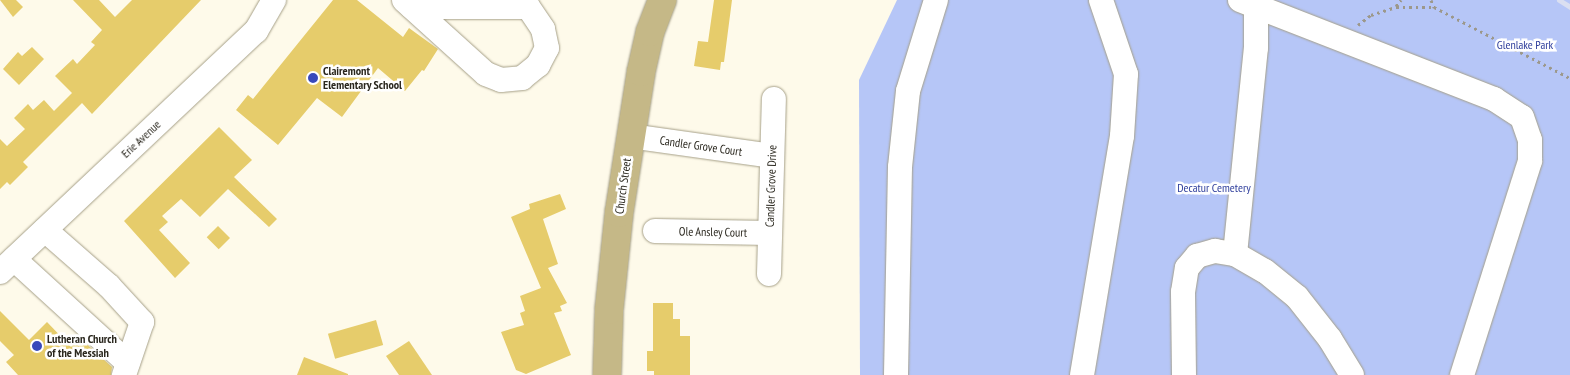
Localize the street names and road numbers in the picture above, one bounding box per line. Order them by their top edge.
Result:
street label: Erie Avenue [118,117,164,161]
street label: Candler Grove Court [659,133,743,159]
street label: Candler Grove Drive [762,145,780,227]
street label: Church Street [612,157,634,215]
street label: Ole Ansley Court [678,224,748,240]

